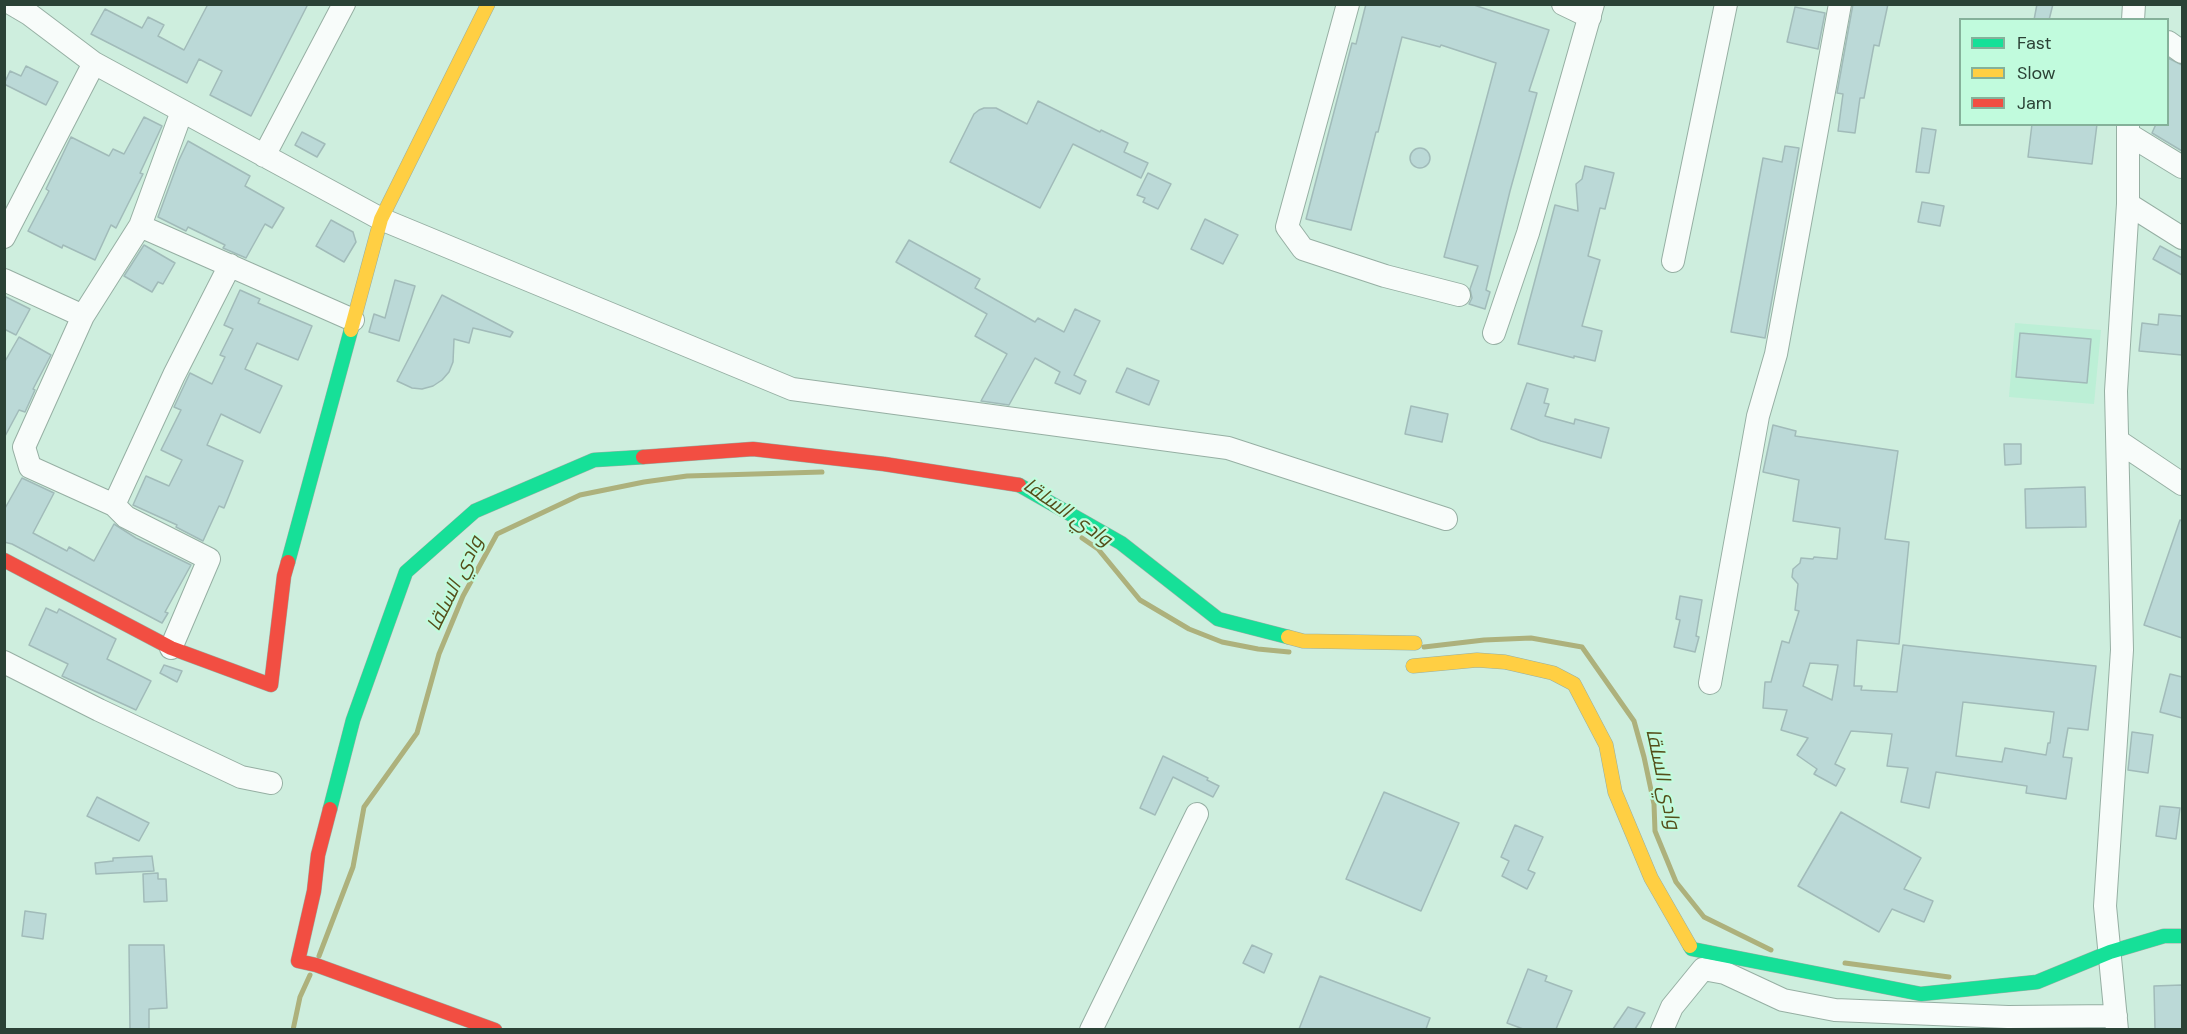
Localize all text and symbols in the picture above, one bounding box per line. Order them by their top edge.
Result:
legend [1959,18,2169,126]
text: Fast [2017,31,2052,55]
text: Slow [2017,61,2056,85]
text: Jam [2017,91,2052,115]
water label: وادي السلقا [1018,474,1116,552]
water label: وادي السلقا [423,533,489,635]
water label: وادي السلقا [1640,726,1684,832]

